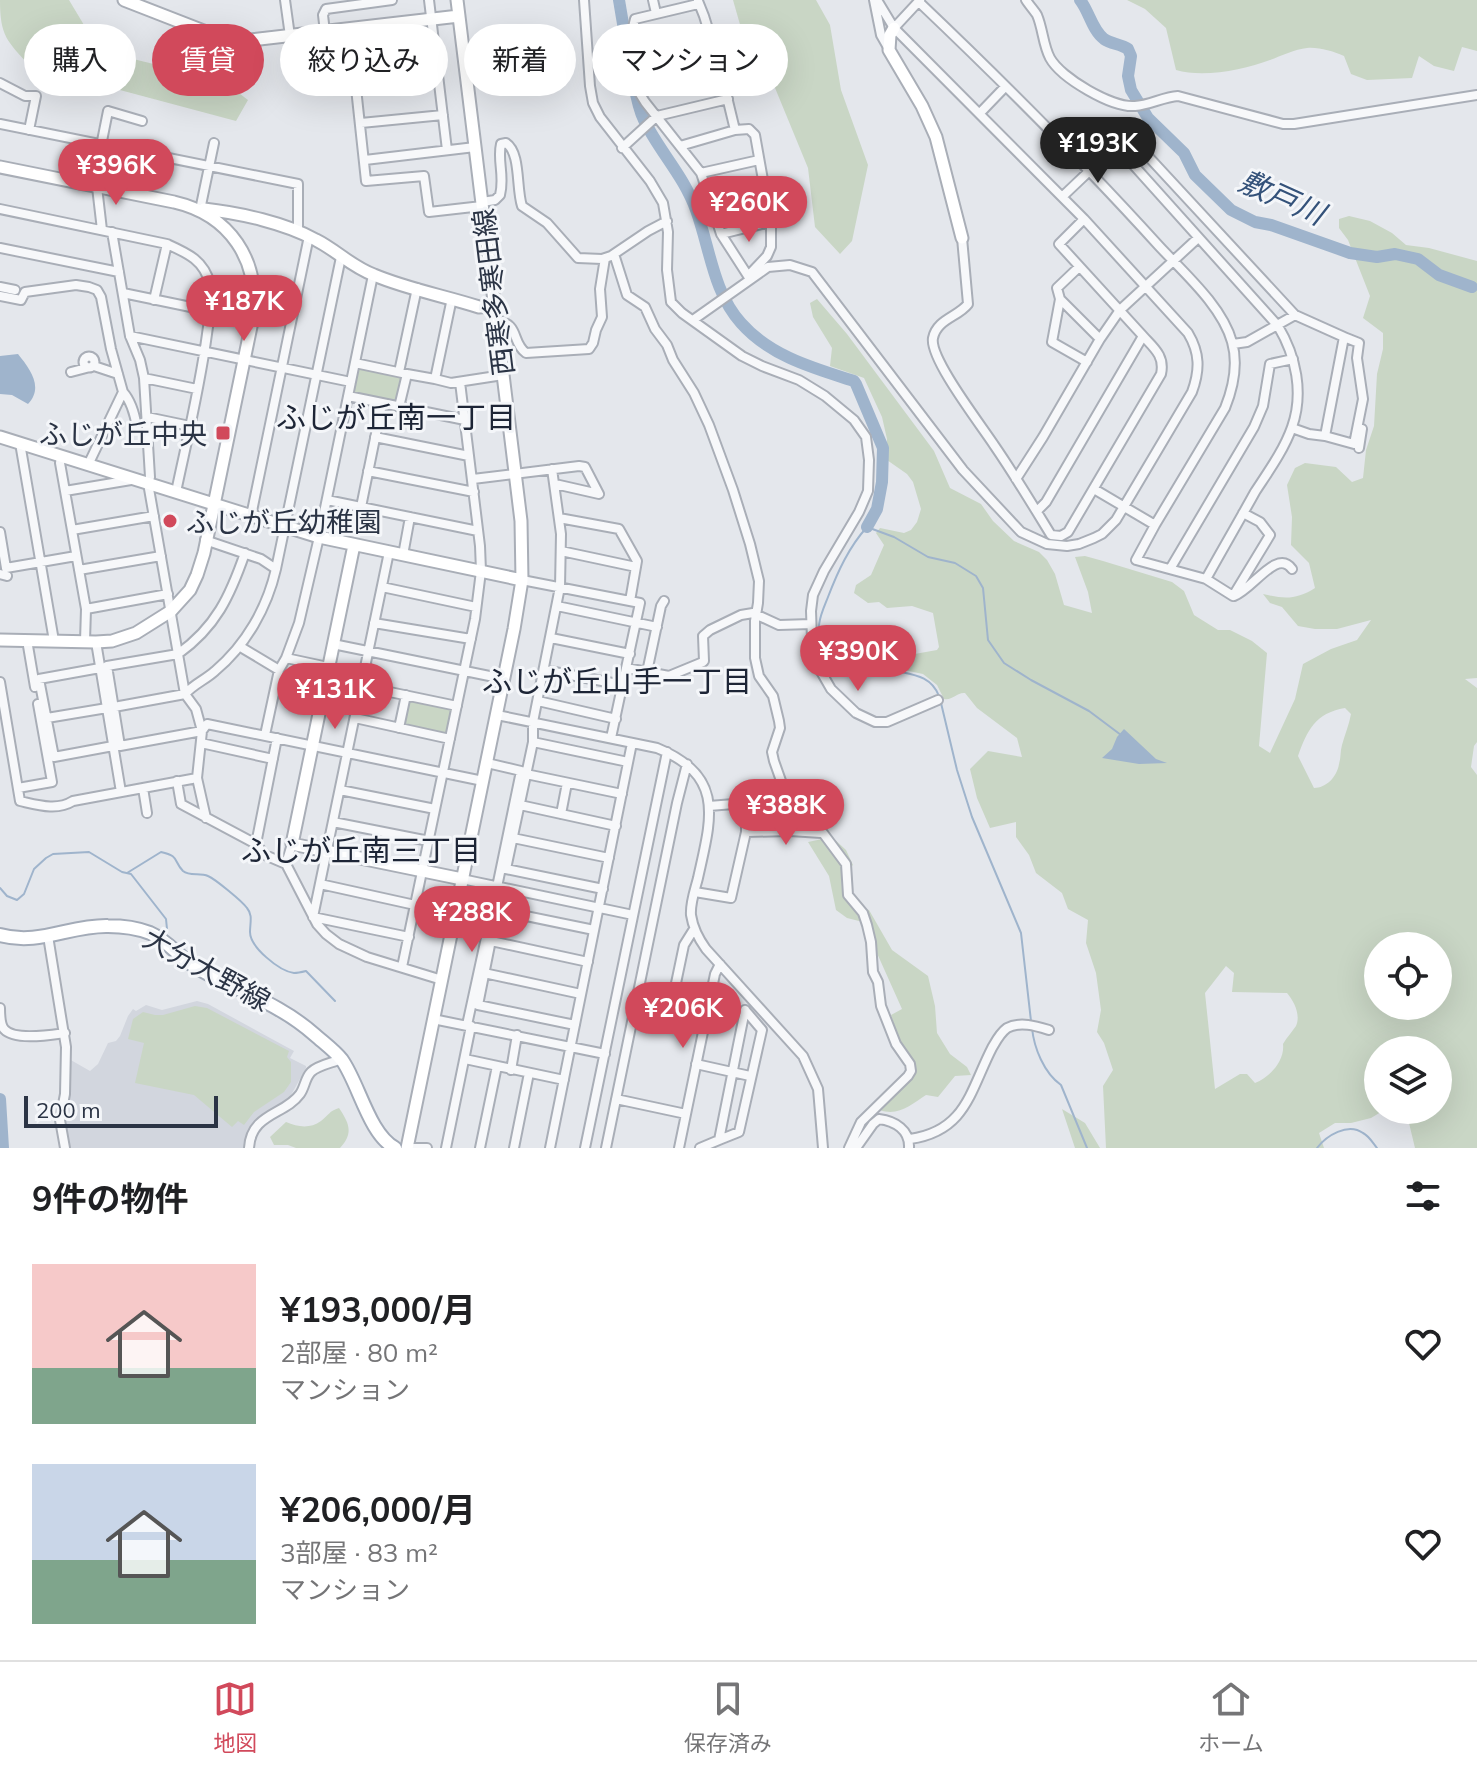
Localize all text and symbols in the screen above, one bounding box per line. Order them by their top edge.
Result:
chip: 購入 [24,24,136,96]
chip: 賃貸 [152,24,264,96]
chip: 絞り込み [280,24,448,96]
chip: 新着 [464,24,576,96]
chip: マンション [592,24,788,96]
pin: ¥193K [1042,117,1154,185]
text: ¥193K [1058,126,1138,159]
pin: ¥396K [60,139,172,207]
text: ¥396K [76,148,156,181]
water label: 敷戸川 [1233,161,1334,234]
pin: ¥260K [693,176,805,244]
text: ¥260K [709,185,789,218]
street label: 西寒多寒田線 [465,206,521,378]
pin: ¥187K [188,275,300,343]
text: ¥187K [204,284,284,317]
district label: ふじが丘南一丁目 [276,398,516,436]
place label: ふじが丘中央 [39,416,207,451]
marker: ふじが丘中央 [214,424,232,442]
place label: ふじが丘幼稚園 [186,504,382,539]
marker: ふじが丘幼稚園 [161,512,179,530]
pin: ¥390K [802,625,914,693]
text: ¥390K [818,634,898,667]
district label: ふじが丘山手一丁目 [482,662,752,700]
pin: ¥131K [279,663,391,731]
text: ¥131K [295,672,375,705]
pin: ¥388K [730,779,842,847]
text: ¥388K [746,788,826,821]
district label: ふじが丘南三丁目 [241,831,481,869]
pin: ¥288K [416,886,528,954]
text: ¥288K [432,895,512,928]
street label: 大分大野線 [137,920,277,1018]
map controls [1364,932,1452,1124]
button: locate [1364,932,1452,1020]
pin: ¥206K [627,982,739,1050]
text: ¥206K [643,991,723,1024]
button: layers [1364,1036,1452,1124]
scale bar [24,1092,218,1128]
text: 200 m [36,1096,101,1124]
icon: filters [1401,1174,1445,1218]
text: 9件の物件 [32,1177,188,1220]
text: ¥193,000/月 [280,1288,476,1331]
icon: home [96,1296,192,1392]
icon: heart [1401,1322,1445,1366]
text: 2部屋 · 80 m² [280,1336,438,1369]
text: マンション [280,1373,410,1406]
text: ¥206,000/月 [280,1488,476,1531]
icon: home [96,1496,192,1592]
icon: heart [1401,1522,1445,1566]
text: 3部屋 · 83 m² [280,1536,438,1569]
text: マンション [280,1573,410,1606]
tab: 地図 [213,1677,257,1757]
tab: 保存済み [684,1677,772,1757]
tab: ホーム [1198,1677,1264,1757]

